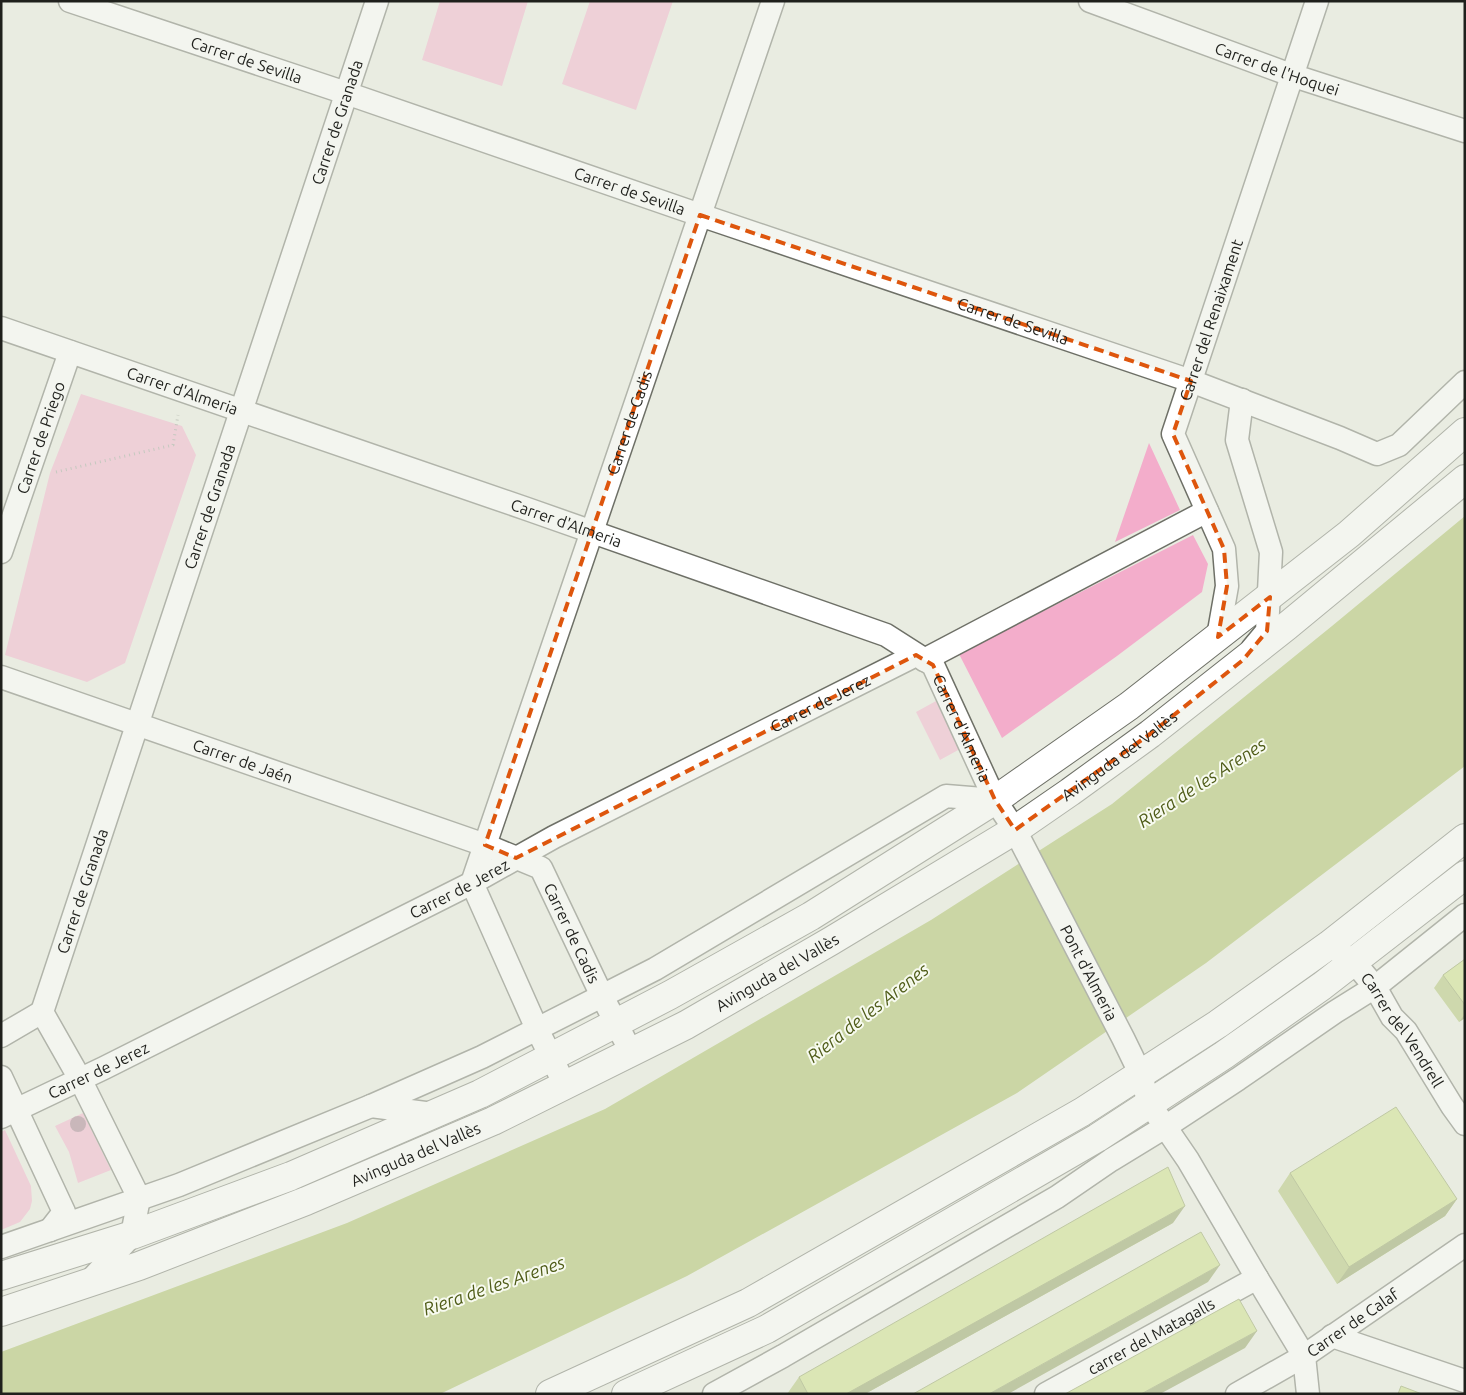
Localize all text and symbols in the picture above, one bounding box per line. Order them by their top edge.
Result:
street label: Carrer de Sevilla [188,33,304,87]
street label: Carrer de l'Hoquei [1212,39,1341,99]
street label: Carrer de Granada [308,57,366,187]
street label: Carrer de Sevilla [572,163,688,218]
street label: Carrer del Renaixament [1176,236,1246,403]
street label: Carrer de Sevilla [955,294,1071,348]
street label: Carrer d'Almeria [125,363,241,418]
street label: Carrer de Cadis [603,368,655,477]
street label: Carrer de Priego [13,379,68,496]
street label: Carrer de Granada [180,442,239,571]
street label: Carrer d'Almeria [508,495,624,551]
street label: Carrer de Jerez [767,670,873,736]
street label: Carrer d'Almeria [930,671,994,785]
street label: Avinguda del Vallès [1058,707,1181,804]
water label: Riera de les Arenes [1134,733,1270,831]
street label: Carrer de Jaén [190,735,295,787]
street label: Carrer de Granada [53,826,111,956]
street label: Carrer de Jerez [406,855,512,922]
street label: Carrer de Cadis [540,880,604,986]
street label: Pont d'Almeria [1057,922,1121,1024]
street label: Avinguda del Vallès [712,929,842,1015]
water label: Riera de les Arenes [803,958,932,1066]
street label: Carrer del Vendrell [1358,969,1447,1091]
street label: Carrer de Jerez [45,1038,152,1102]
street label: Avinguda del Vallès [348,1118,483,1190]
water label: Riera de les Arenes [420,1251,568,1319]
street label: Carrer de Calaf [1303,1284,1403,1360]
street label: carrer del Matagalls [1085,1294,1218,1378]

